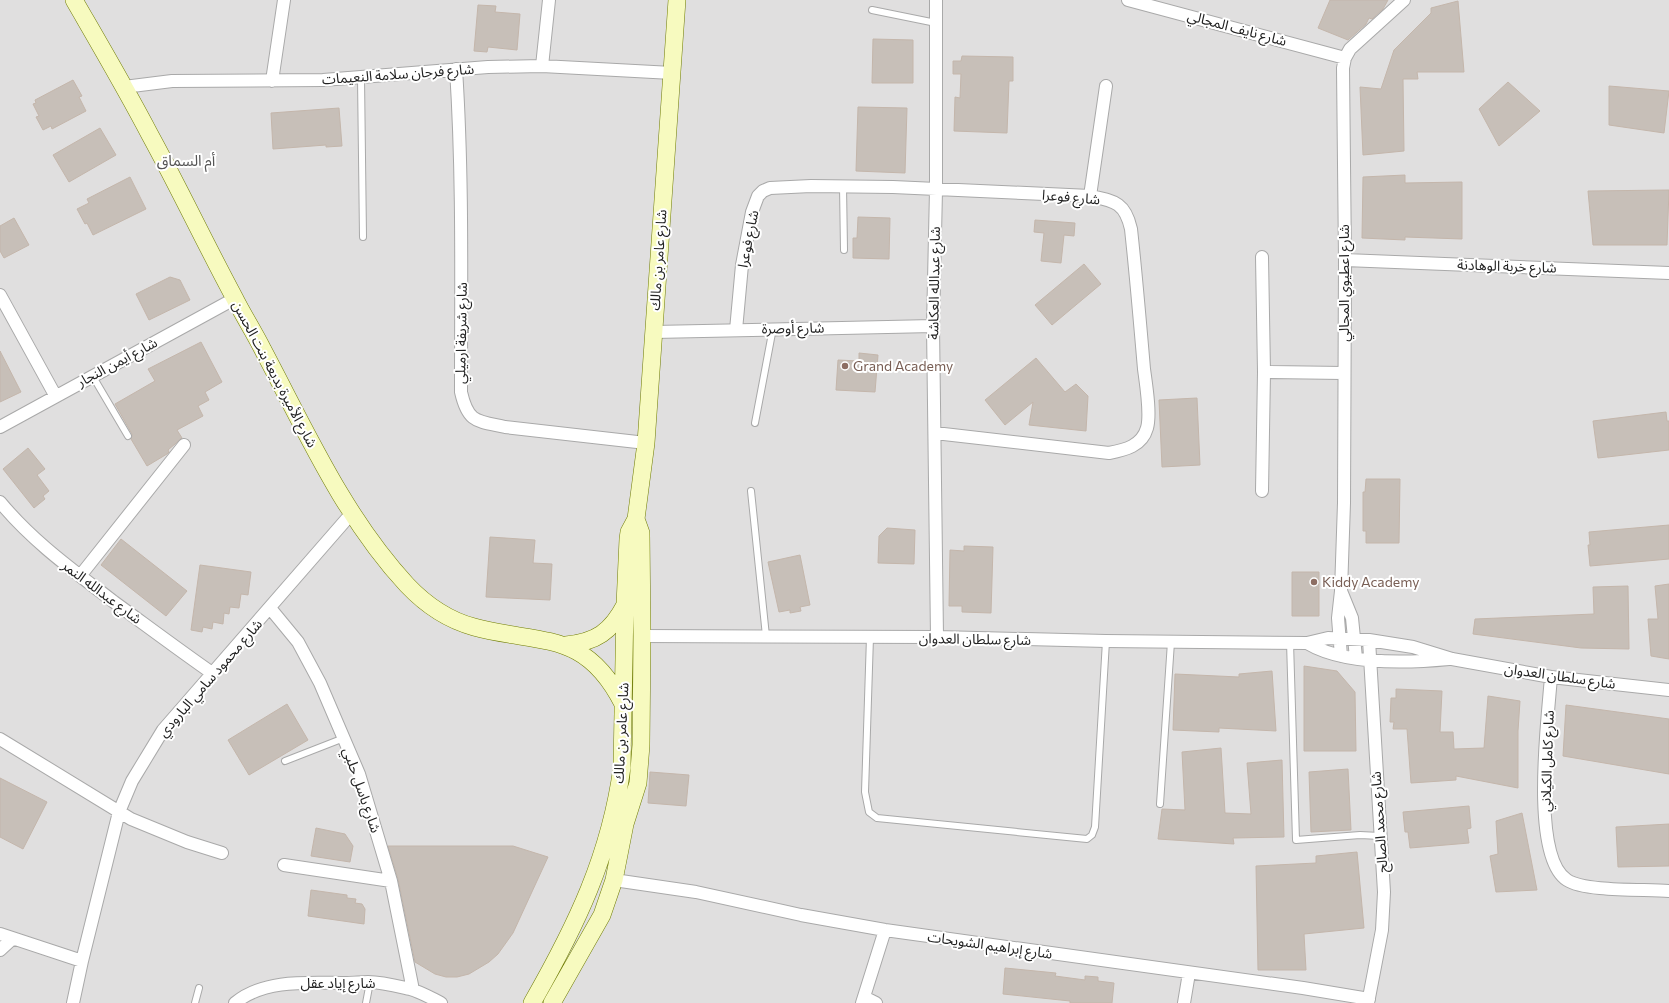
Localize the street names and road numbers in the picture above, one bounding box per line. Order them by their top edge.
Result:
street label: شارع نايف المجالي [1185,6,1289,52]
street label: شارع فرحان سلامة النعيمات [321,60,475,90]
street label: شارع فوعرا [1041,185,1101,211]
street label: شارع عامر بن مالك [645,209,673,311]
street label: شارع فوعرا [734,209,764,270]
street label: شارع اعطيوي المجالي [1335,224,1355,342]
street label: شارع عبدالله العكاشة [924,226,946,340]
street label: شارع خربة الوهادنة [1457,255,1557,279]
street label: شارع شريفة ارميلي [451,282,473,384]
street label: شارع الأميرة بديعة بنت الحسن [227,297,321,452]
street label: شارع أوصرة [761,318,825,340]
street label: شارع أيمن النجار [73,333,161,393]
street label: شارع عبدالله النمر [57,556,145,629]
street label: شارع محمود سامي البارودي [154,615,268,742]
street label: شارع سلطان العدوان [919,629,1031,651]
street label: شارع سلطان العدوان [1503,659,1617,695]
street label: شارع عامر بن مالك [609,682,635,784]
street label: شارع كامل الكيلاني [1536,710,1560,812]
street label: شارع باسل حلبي [337,745,385,836]
street label: شارع محمد الصالح [1366,771,1394,873]
street label: شارع إبراهيم الشويحات [926,927,1054,965]
street label: شارع إياد عقل [300,974,376,994]

